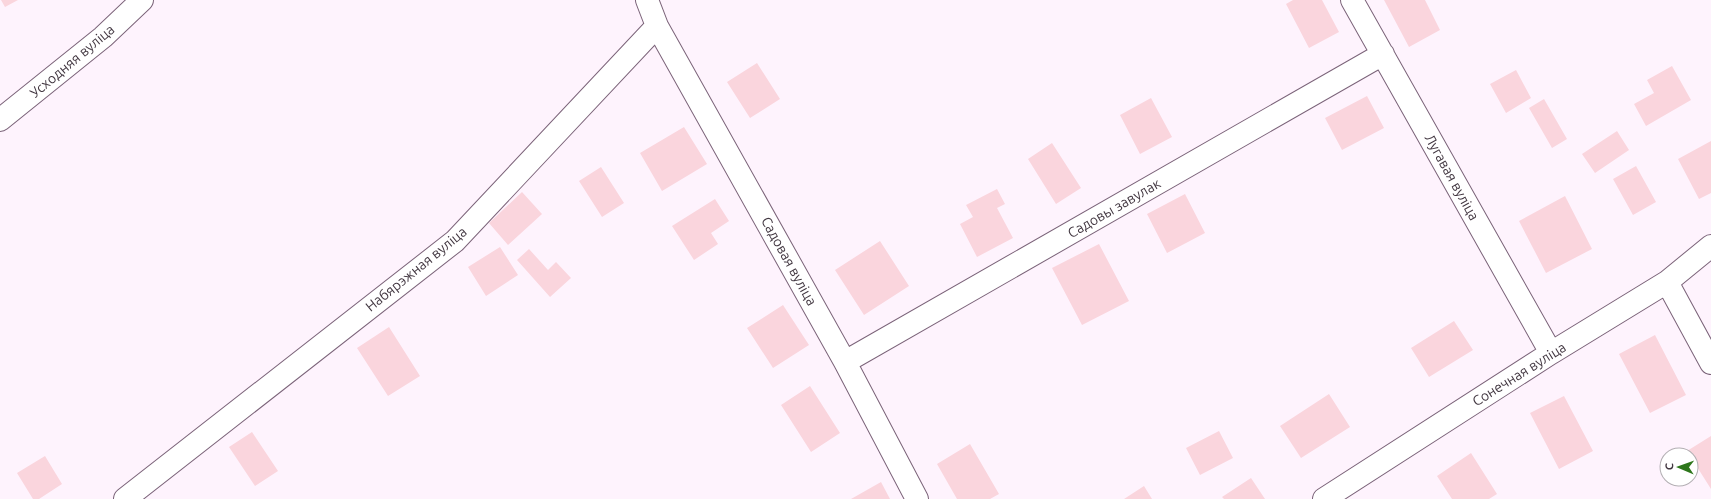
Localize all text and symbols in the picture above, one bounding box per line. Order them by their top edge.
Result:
street label: Усходняя вуліца [27,21,117,101]
street label: Лугавая вуліца [1422,131,1482,223]
street label: Садовы завулак [1065,175,1163,241]
street label: Садовая вуліца [758,214,820,308]
street label: Набярэжная вуліца [362,223,470,315]
street label: Сонечная вуліца [1469,339,1569,409]
north arrow [1659,447,1699,487]
text: С [1663,463,1675,470]

